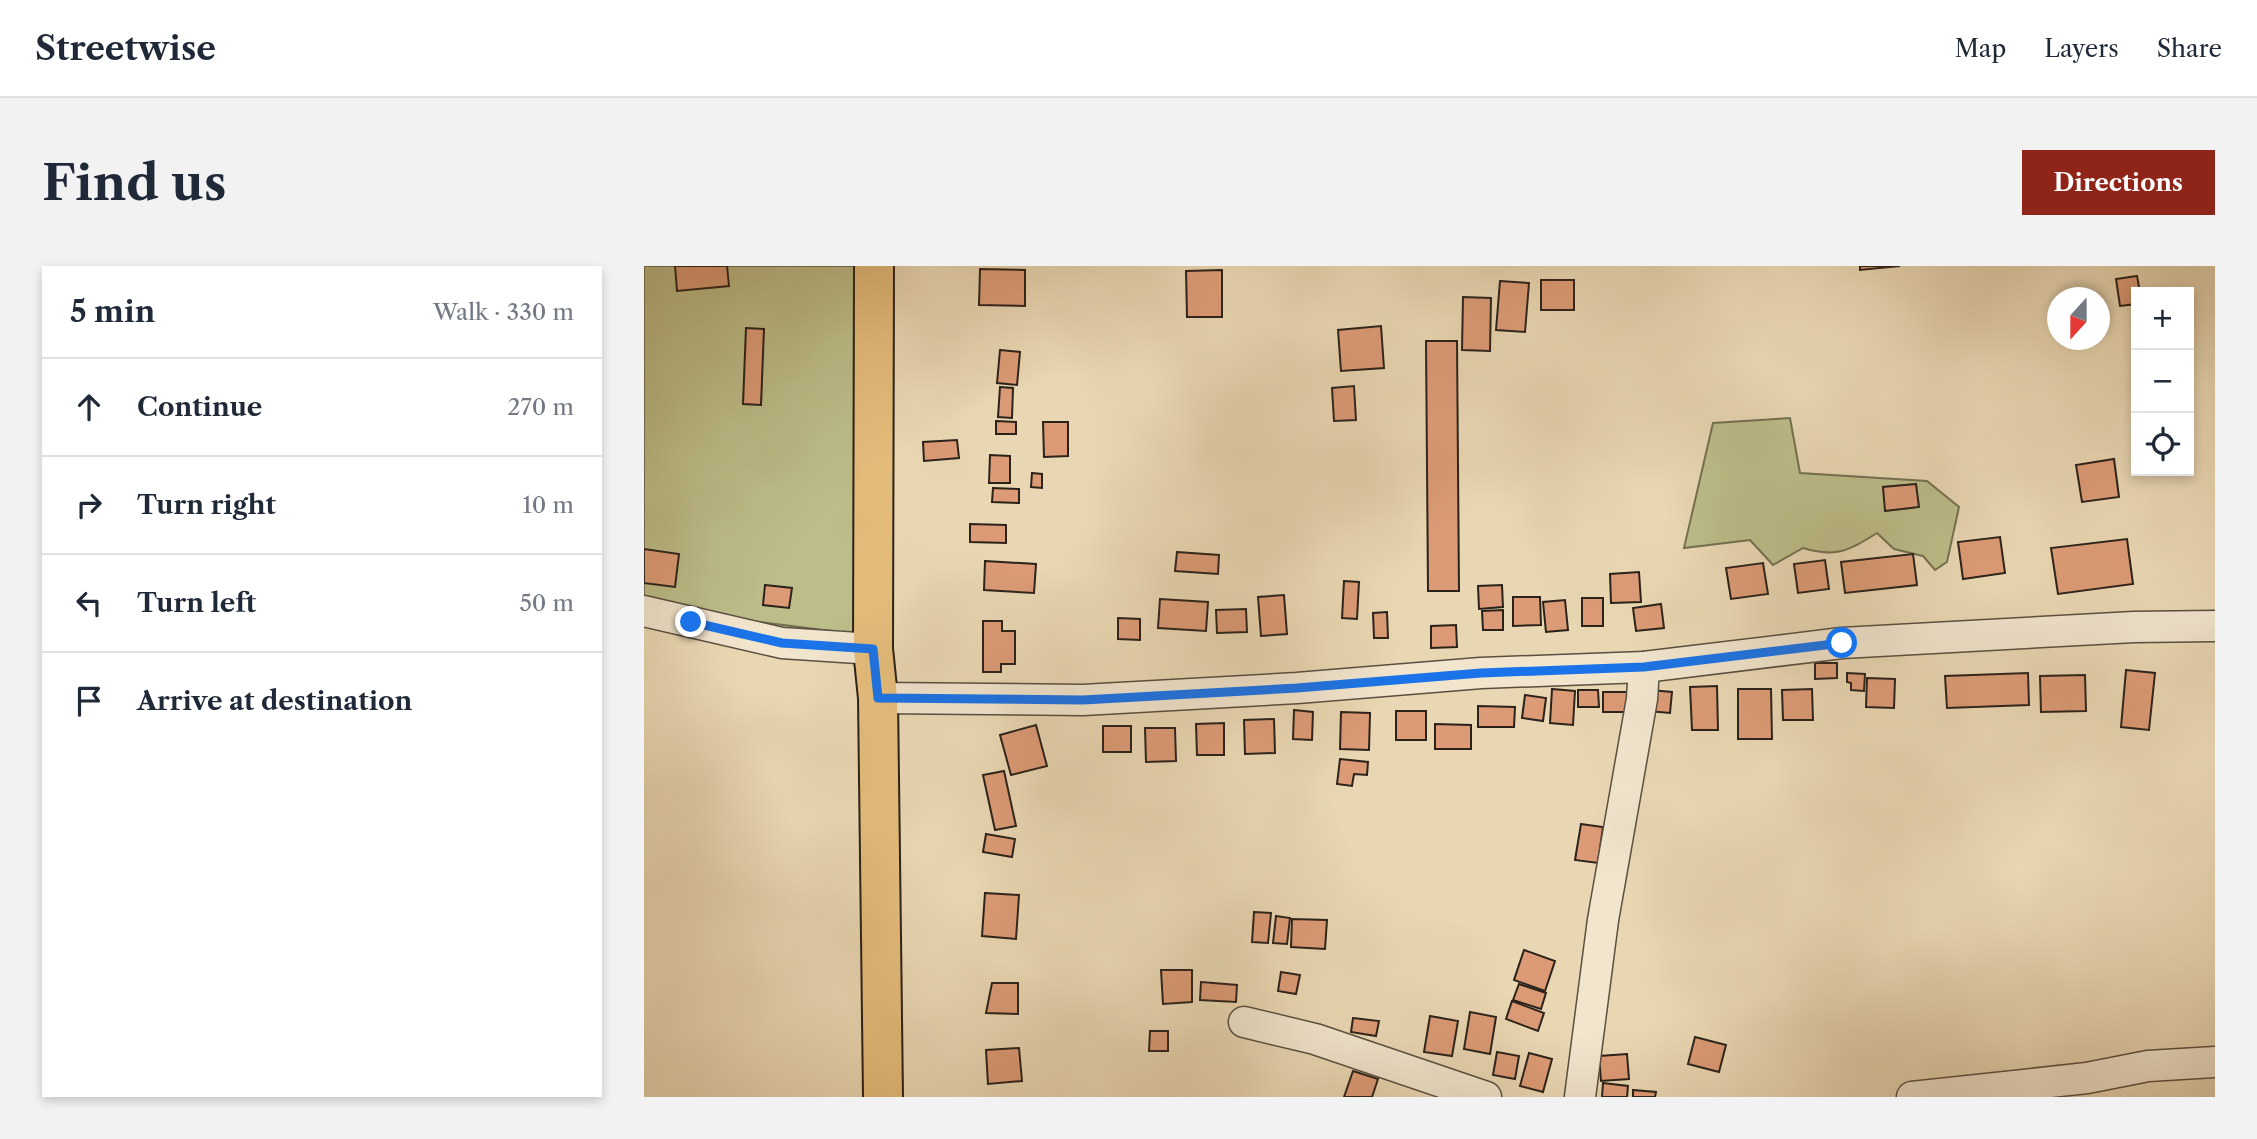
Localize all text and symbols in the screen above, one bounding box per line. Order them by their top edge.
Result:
text: Streetwise [35,28,216,69]
text: Map [1955,34,2006,63]
text: Layers [2044,34,2119,63]
text: Share [2157,34,2222,63]
button: Directions [2022,150,2215,215]
text: Find us [42,152,226,213]
north arrow [2047,287,2110,350]
map controls [2131,287,2194,476]
button: + [2131,287,2194,350]
text: 5 min [70,293,155,330]
text: Walk · 330 m [433,298,574,326]
button: − [2131,350,2194,413]
icon: ahead [70,388,108,426]
text: Continue [137,391,262,423]
text: 270 m [507,393,574,421]
button: locate [2131,413,2194,476]
icon: right [70,486,108,524]
text: Turn right [137,489,276,521]
text: 10 m [522,491,574,519]
icon: left [70,584,108,622]
text: Turn left [137,587,256,619]
text: 50 m [519,589,574,617]
route end [675,606,706,637]
route start [1826,627,1857,658]
icon: arrive [70,682,108,720]
text: Arrive at destination [137,685,412,717]

